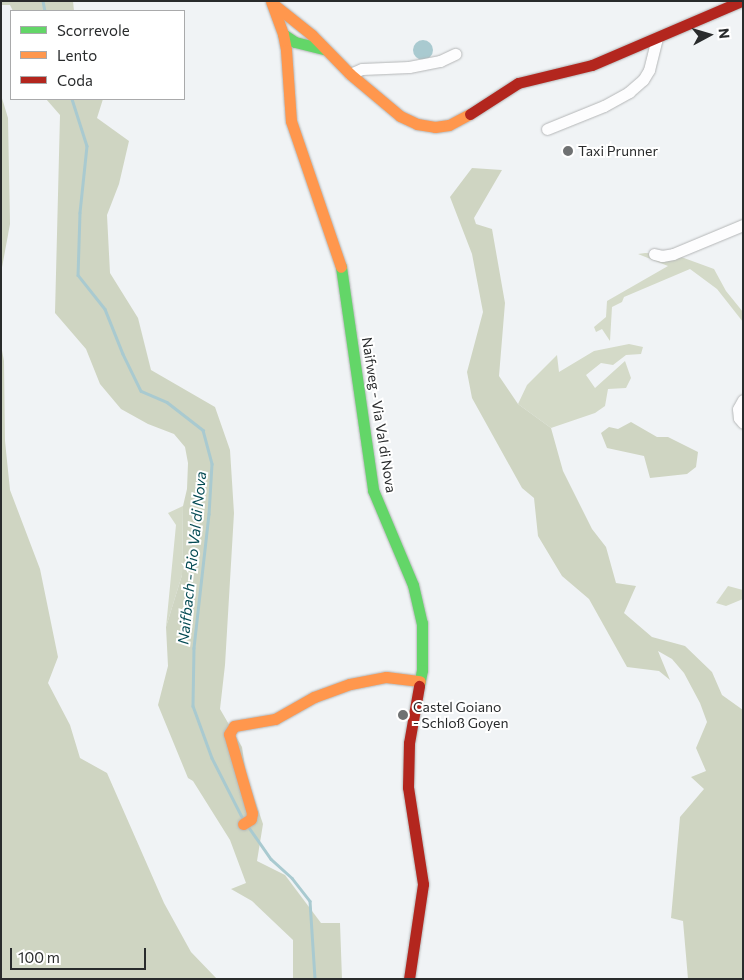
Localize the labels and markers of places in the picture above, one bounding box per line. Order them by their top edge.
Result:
place label: Taxi Prunner [578,143,658,159]
marker: Taxi Prunner [562,145,574,157]
place label: Castel Goiano - Schloß Goyen [413,699,509,732]
marker: Castel Goiano - Schloß Goyen [397,709,409,721]

